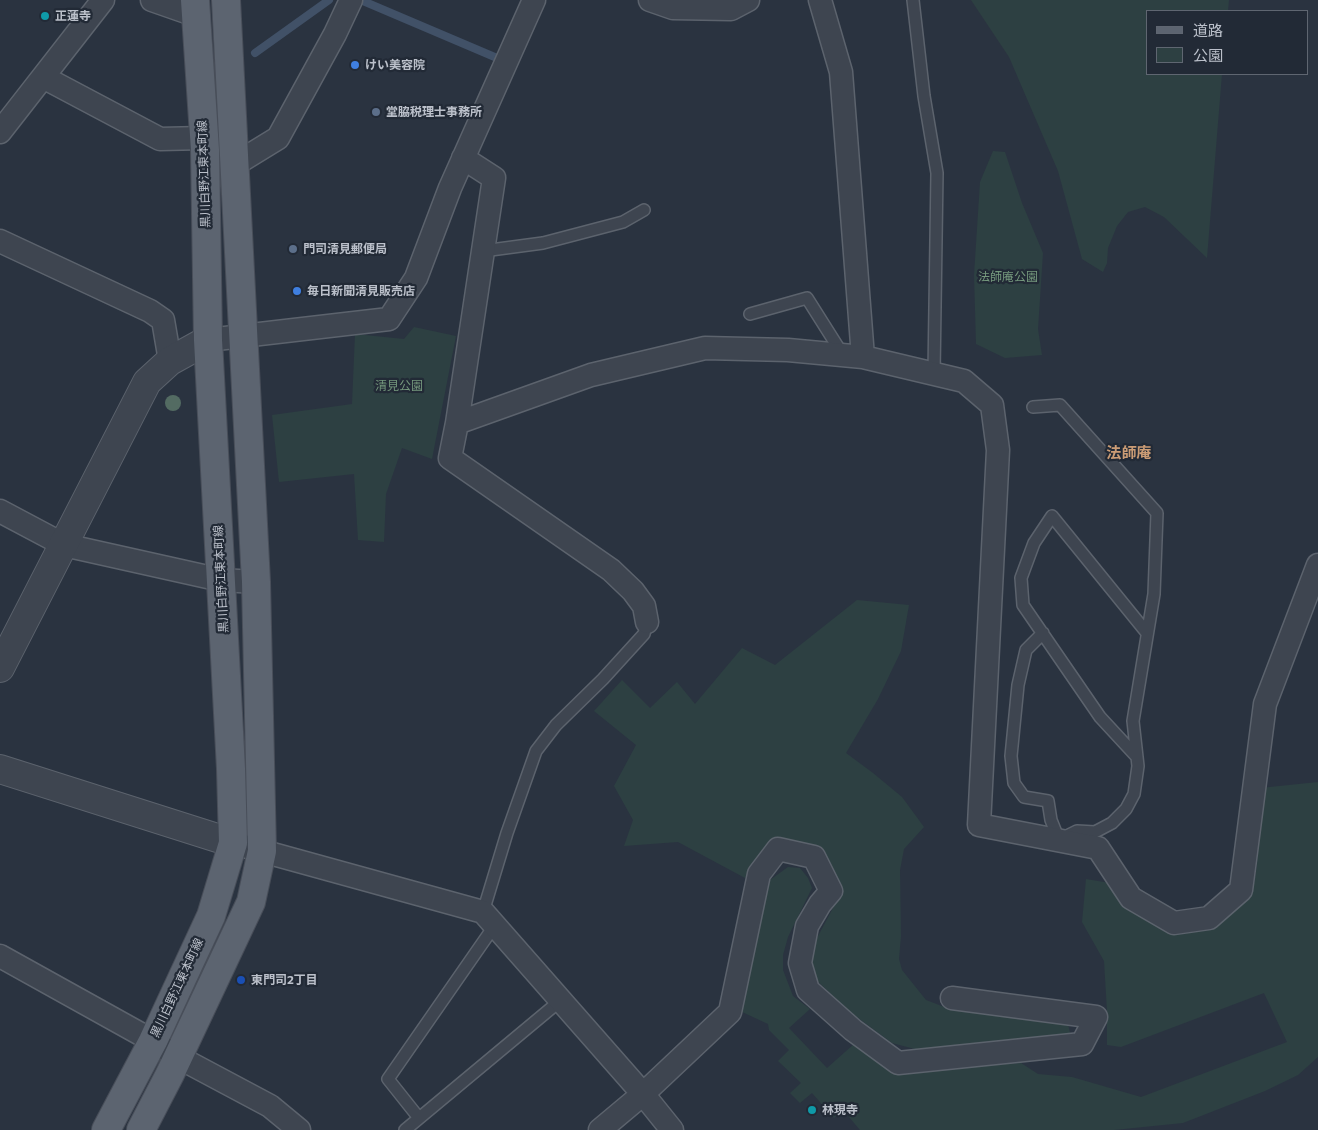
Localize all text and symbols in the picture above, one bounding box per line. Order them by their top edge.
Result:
place label: 正蓮寺 [55,9,91,23]
marker: 正蓮寺 [39,10,51,22]
legend [1146,10,1308,75]
text: 道路 [1193,21,1223,39]
text: 公園 [1193,46,1223,64]
place label: けい美容院 [365,58,425,72]
marker: けい美容院 [349,59,361,71]
place label: 堂脇税理士事務所 [386,105,482,119]
marker: 堂脇税理士事務所 [370,106,382,118]
street label: 黒川白野江東本町線 [195,120,213,228]
place label: 門司清見郵便局 [303,242,387,256]
marker: 門司清見郵便局 [287,243,299,255]
park label: 法師庵公園 [978,270,1038,284]
place label: 毎日新聞清見販売店 [307,284,415,298]
marker: 毎日新聞清見販売店 [291,285,303,297]
park label: 清見公園 [375,379,423,393]
district label: 法師庵 [1107,444,1151,462]
street label: 黒川白野江東本町線 [211,525,231,633]
street label: 黒川白野江東本町線 [148,936,206,1040]
place label: 東門司2丁目 [251,973,318,987]
marker: 東門司2丁目 [235,974,247,986]
place label: 林現寺 [822,1103,858,1117]
marker: 林現寺 [806,1104,818,1116]

